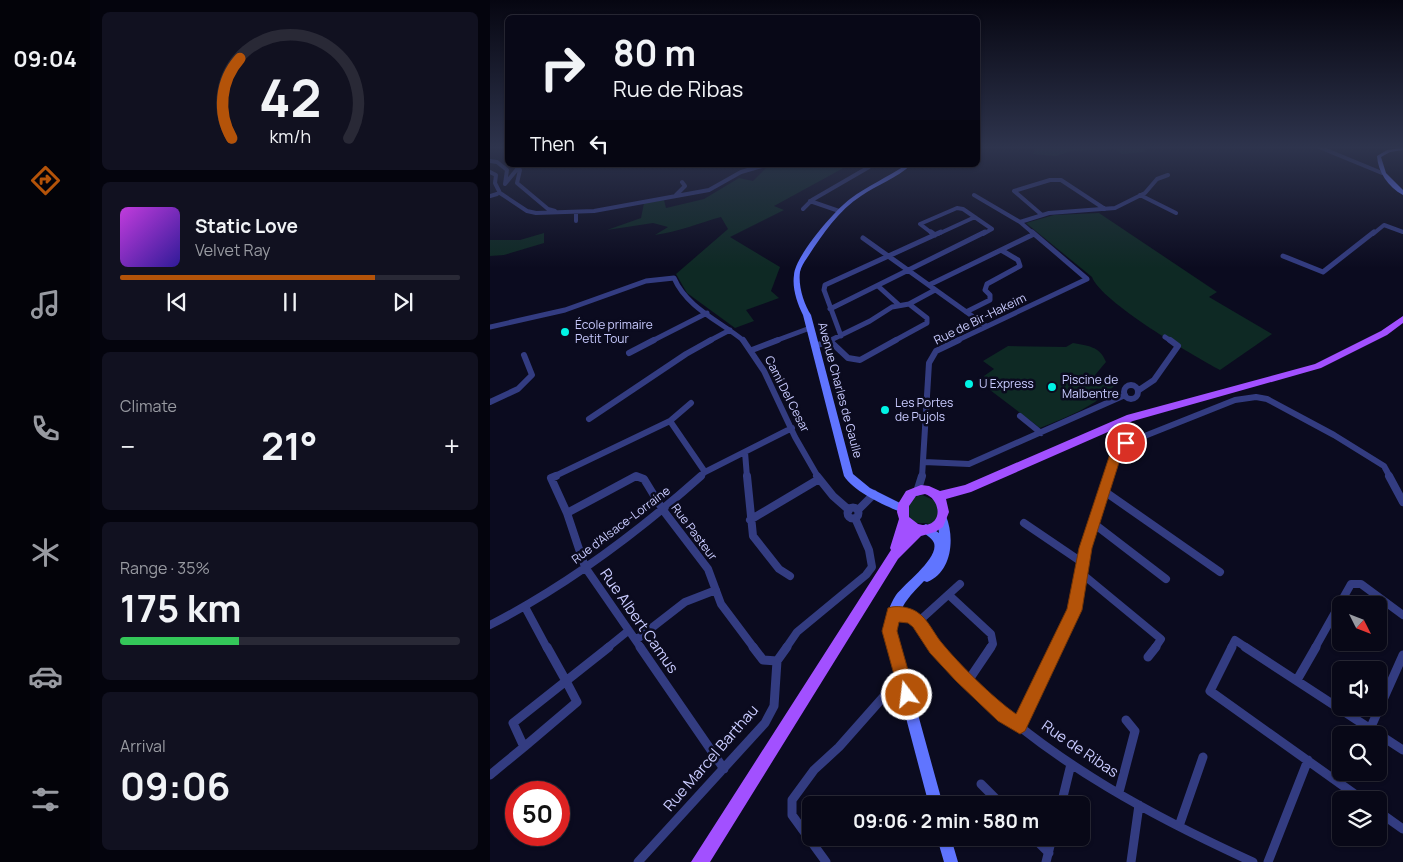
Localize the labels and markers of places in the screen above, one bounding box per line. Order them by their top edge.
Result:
place label: École primaire Petit Tour [575,316,653,347]
marker: École primaire Petit Tour [559,326,571,338]
place label: Piscine de Malbentre [1062,371,1119,402]
place label: U Express [979,375,1034,392]
marker: U Express [963,378,975,390]
marker: Piscine de Malbentre [1046,381,1058,393]
place label: Les Portes de Pujols [895,394,953,425]
marker: Les Portes de Pujols [879,404,891,416]
pin [1105,422,1147,464]

